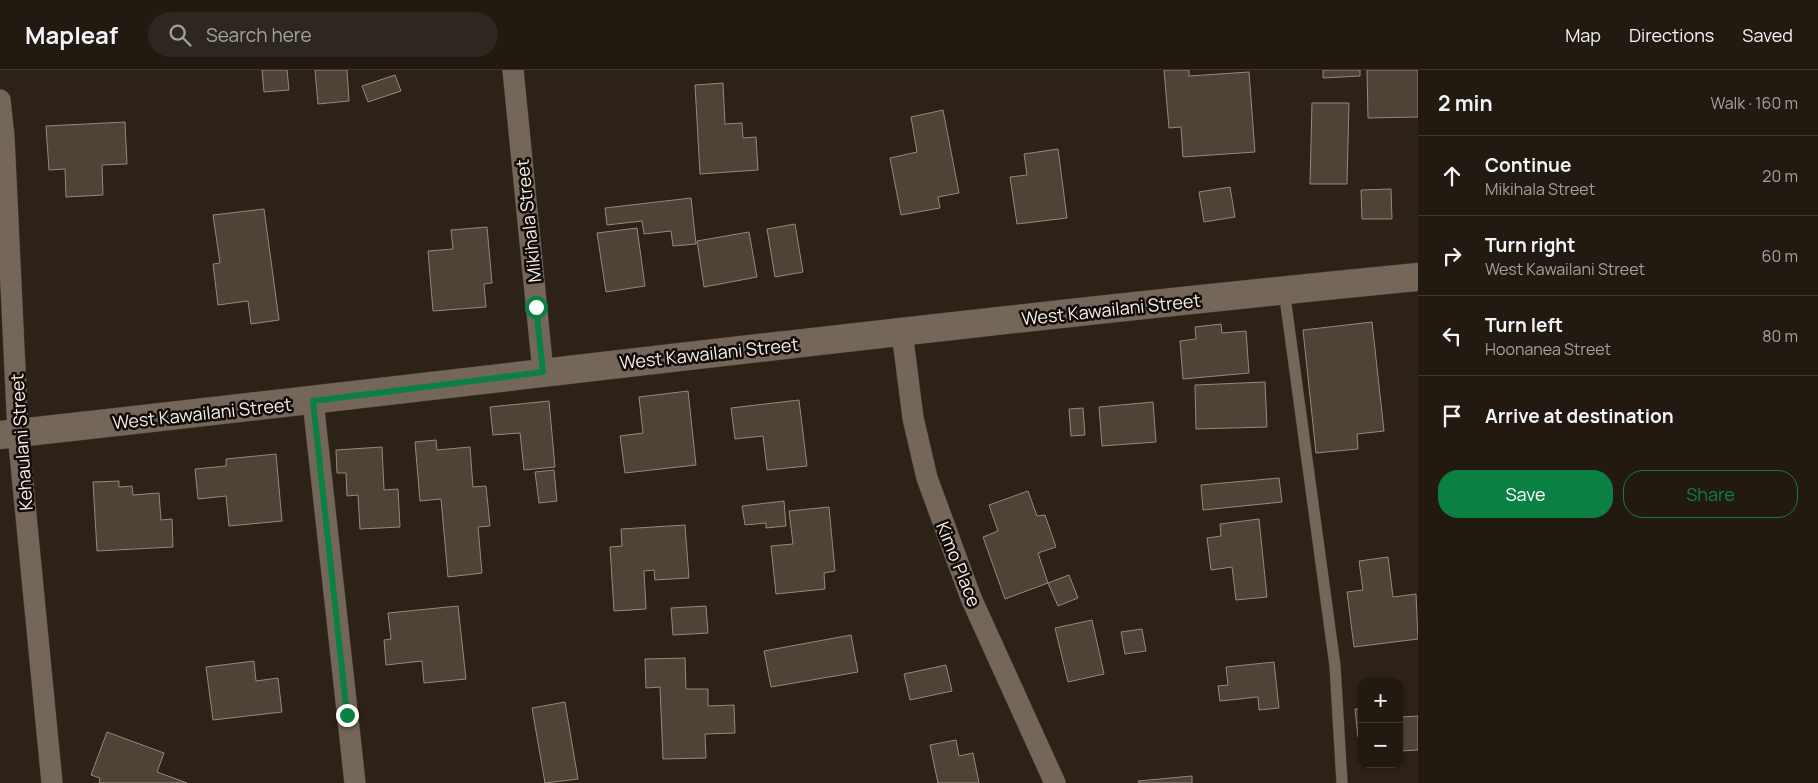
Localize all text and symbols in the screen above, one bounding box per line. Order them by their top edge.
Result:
search box [148,12,498,57]
text: Mapleaf [25,18,118,51]
icon: search [166,21,194,49]
text: Search here [206,22,312,48]
text: Map [1565,23,1601,47]
text: Directions [1629,23,1714,47]
text: Saved [1742,23,1793,47]
text: 2 min [1438,89,1493,117]
text: Walk · 160 m [1710,92,1798,114]
text: Continue [1485,152,1571,178]
street label: Mikihala Street [510,158,546,284]
icon: ahead [1438,162,1466,190]
text: 20 m [1762,165,1798,187]
text: Mikihala Street [1485,178,1595,200]
text: Turn right [1485,232,1575,258]
icon: right [1438,242,1466,270]
text: 60 m [1762,245,1798,267]
text: West Kawailani Street [1485,258,1645,280]
street label: West Kawailani Street [1020,288,1202,330]
route start [525,296,548,319]
text: Turn left [1485,312,1563,338]
icon: left [1438,322,1466,350]
text: 80 m [1762,325,1798,347]
street label: West Kawailani Street [618,332,800,374]
text: Hoonanea Street [1485,338,1611,360]
street label: Kehaulani Street [4,373,38,511]
street label: West Kawailani Street [111,392,293,434]
icon: arrive [1438,402,1466,430]
text: Arrive at destination [1485,403,1674,429]
button: Save [1438,470,1613,518]
button: Share [1623,470,1798,518]
street label: Kimo Place [931,518,987,610]
map controls [1358,678,1403,768]
button: + [1358,678,1403,723]
route end [336,704,359,727]
button: − [1358,723,1403,768]

